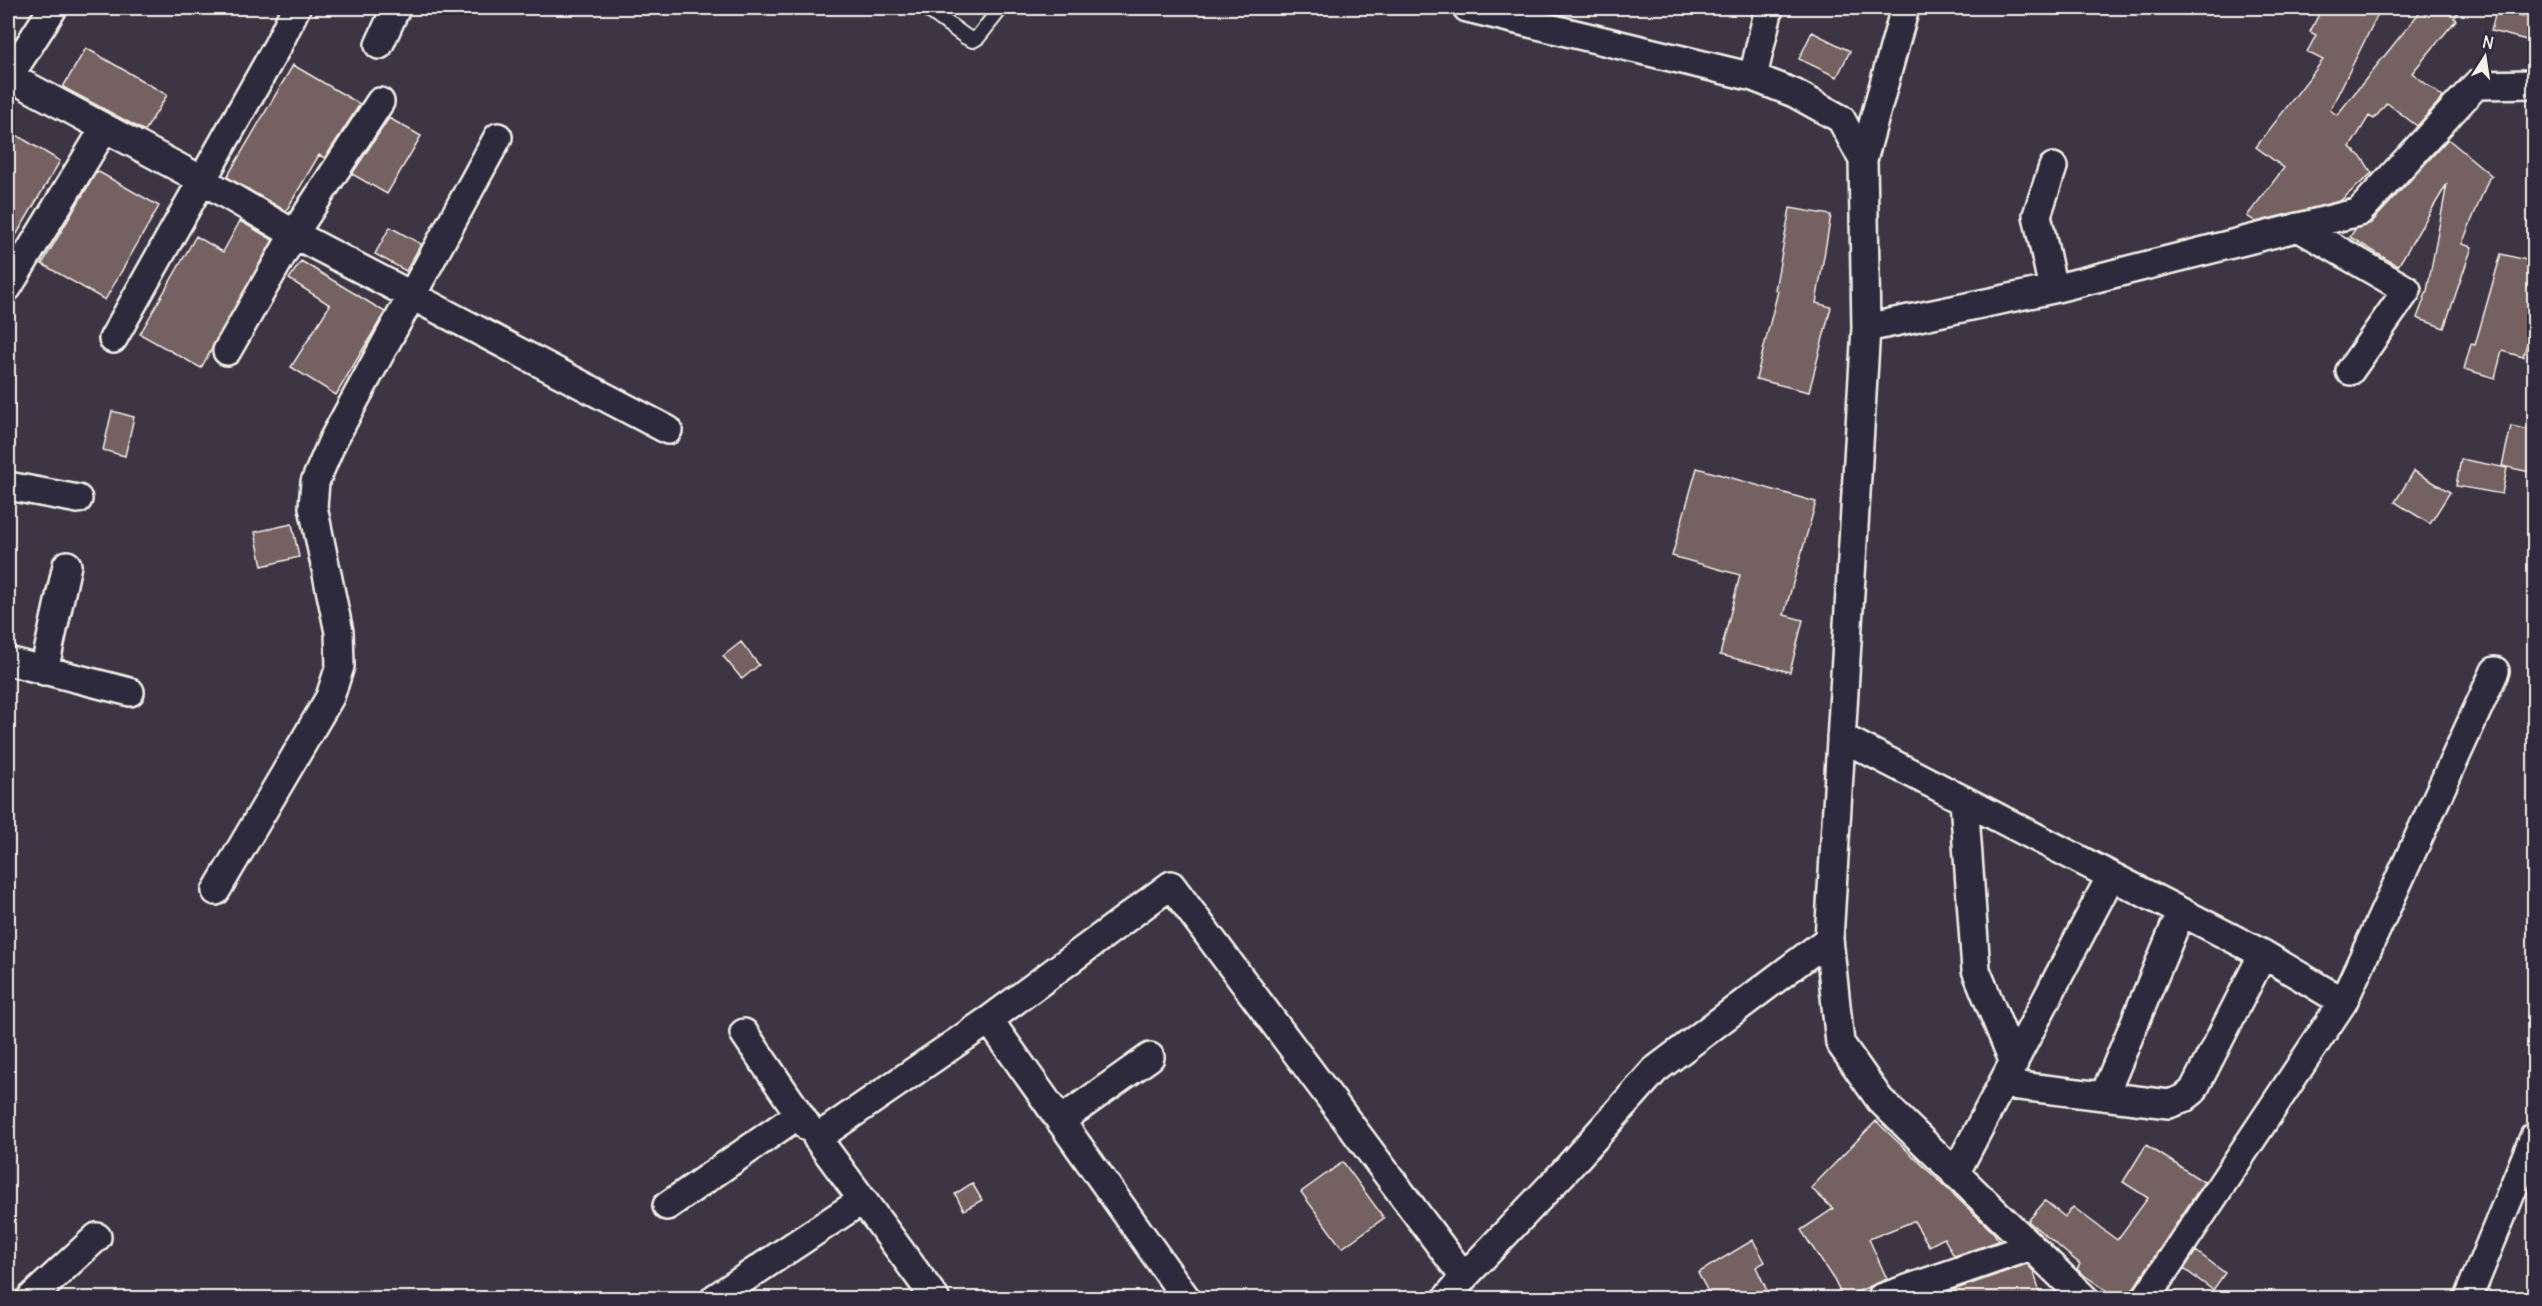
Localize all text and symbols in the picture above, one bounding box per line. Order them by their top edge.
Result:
north arrow [2455,27,2515,87]
text: N [2481,31,2496,53]

